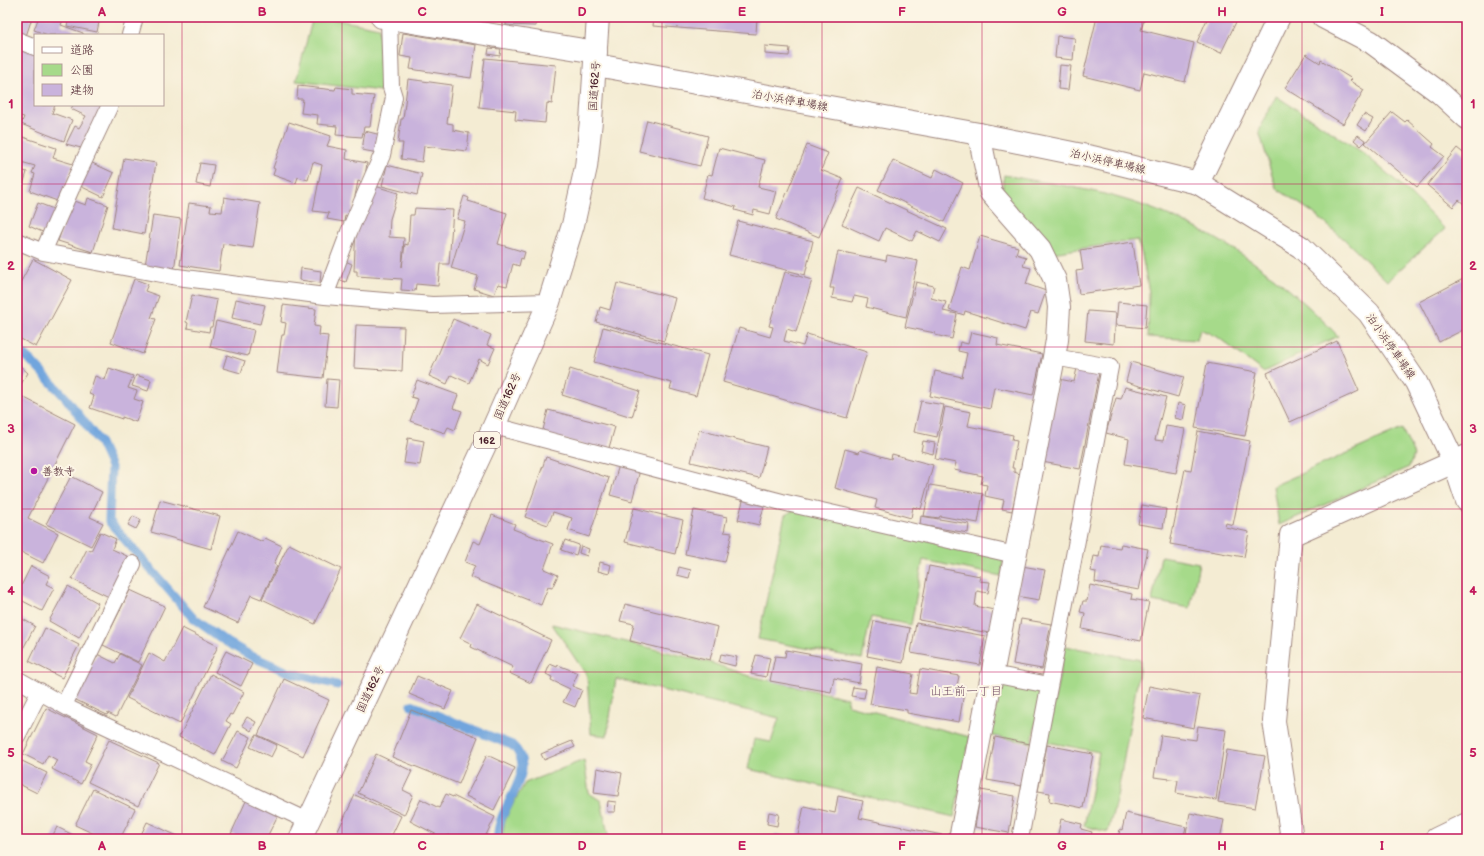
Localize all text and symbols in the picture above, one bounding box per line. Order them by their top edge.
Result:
text: A [97,4,106,20]
text: B [257,4,267,20]
text: C [417,4,427,20]
text: D [577,4,587,20]
text: E [738,4,747,20]
text: F [898,4,906,20]
text: G [1057,4,1067,20]
text: H [1217,4,1227,20]
text: I [1380,4,1384,20]
legend [34,34,164,106]
text: 道路 [70,43,94,58]
street label: 国道162号 [586,60,603,112]
text: 公園 [70,63,94,78]
text: 建物 [70,83,94,98]
street label: 泊小浜停車場線 [751,87,829,114]
text: 1 [8,96,14,112]
text: 1 [1470,96,1476,112]
street label: 泊小浜停車場線 [1069,146,1147,176]
text: 2 [7,258,15,274]
text: 2 [1469,258,1477,274]
street label: 泊小浜停車場線 [1363,311,1418,382]
street label: 国道162号 [491,371,524,422]
text: 3 [7,421,15,437]
text: 3 [1469,421,1477,437]
road number: 162 [474,432,500,448]
place label: 善教寺 [42,465,75,478]
marker: 善教寺 [29,466,39,476]
text: 4 [7,583,15,599]
text: 4 [1469,583,1477,599]
street label: 国道162号 [354,664,387,715]
district label: 山王前一丁目 [930,684,1002,699]
text: 5 [7,745,15,761]
text: 5 [1469,745,1477,761]
text: A [97,838,106,854]
text: B [257,838,267,854]
text: C [417,838,427,854]
text: D [577,838,587,854]
text: E [738,838,747,854]
text: F [898,838,906,854]
text: G [1057,838,1067,854]
text: H [1217,838,1227,854]
text: I [1380,838,1384,854]

